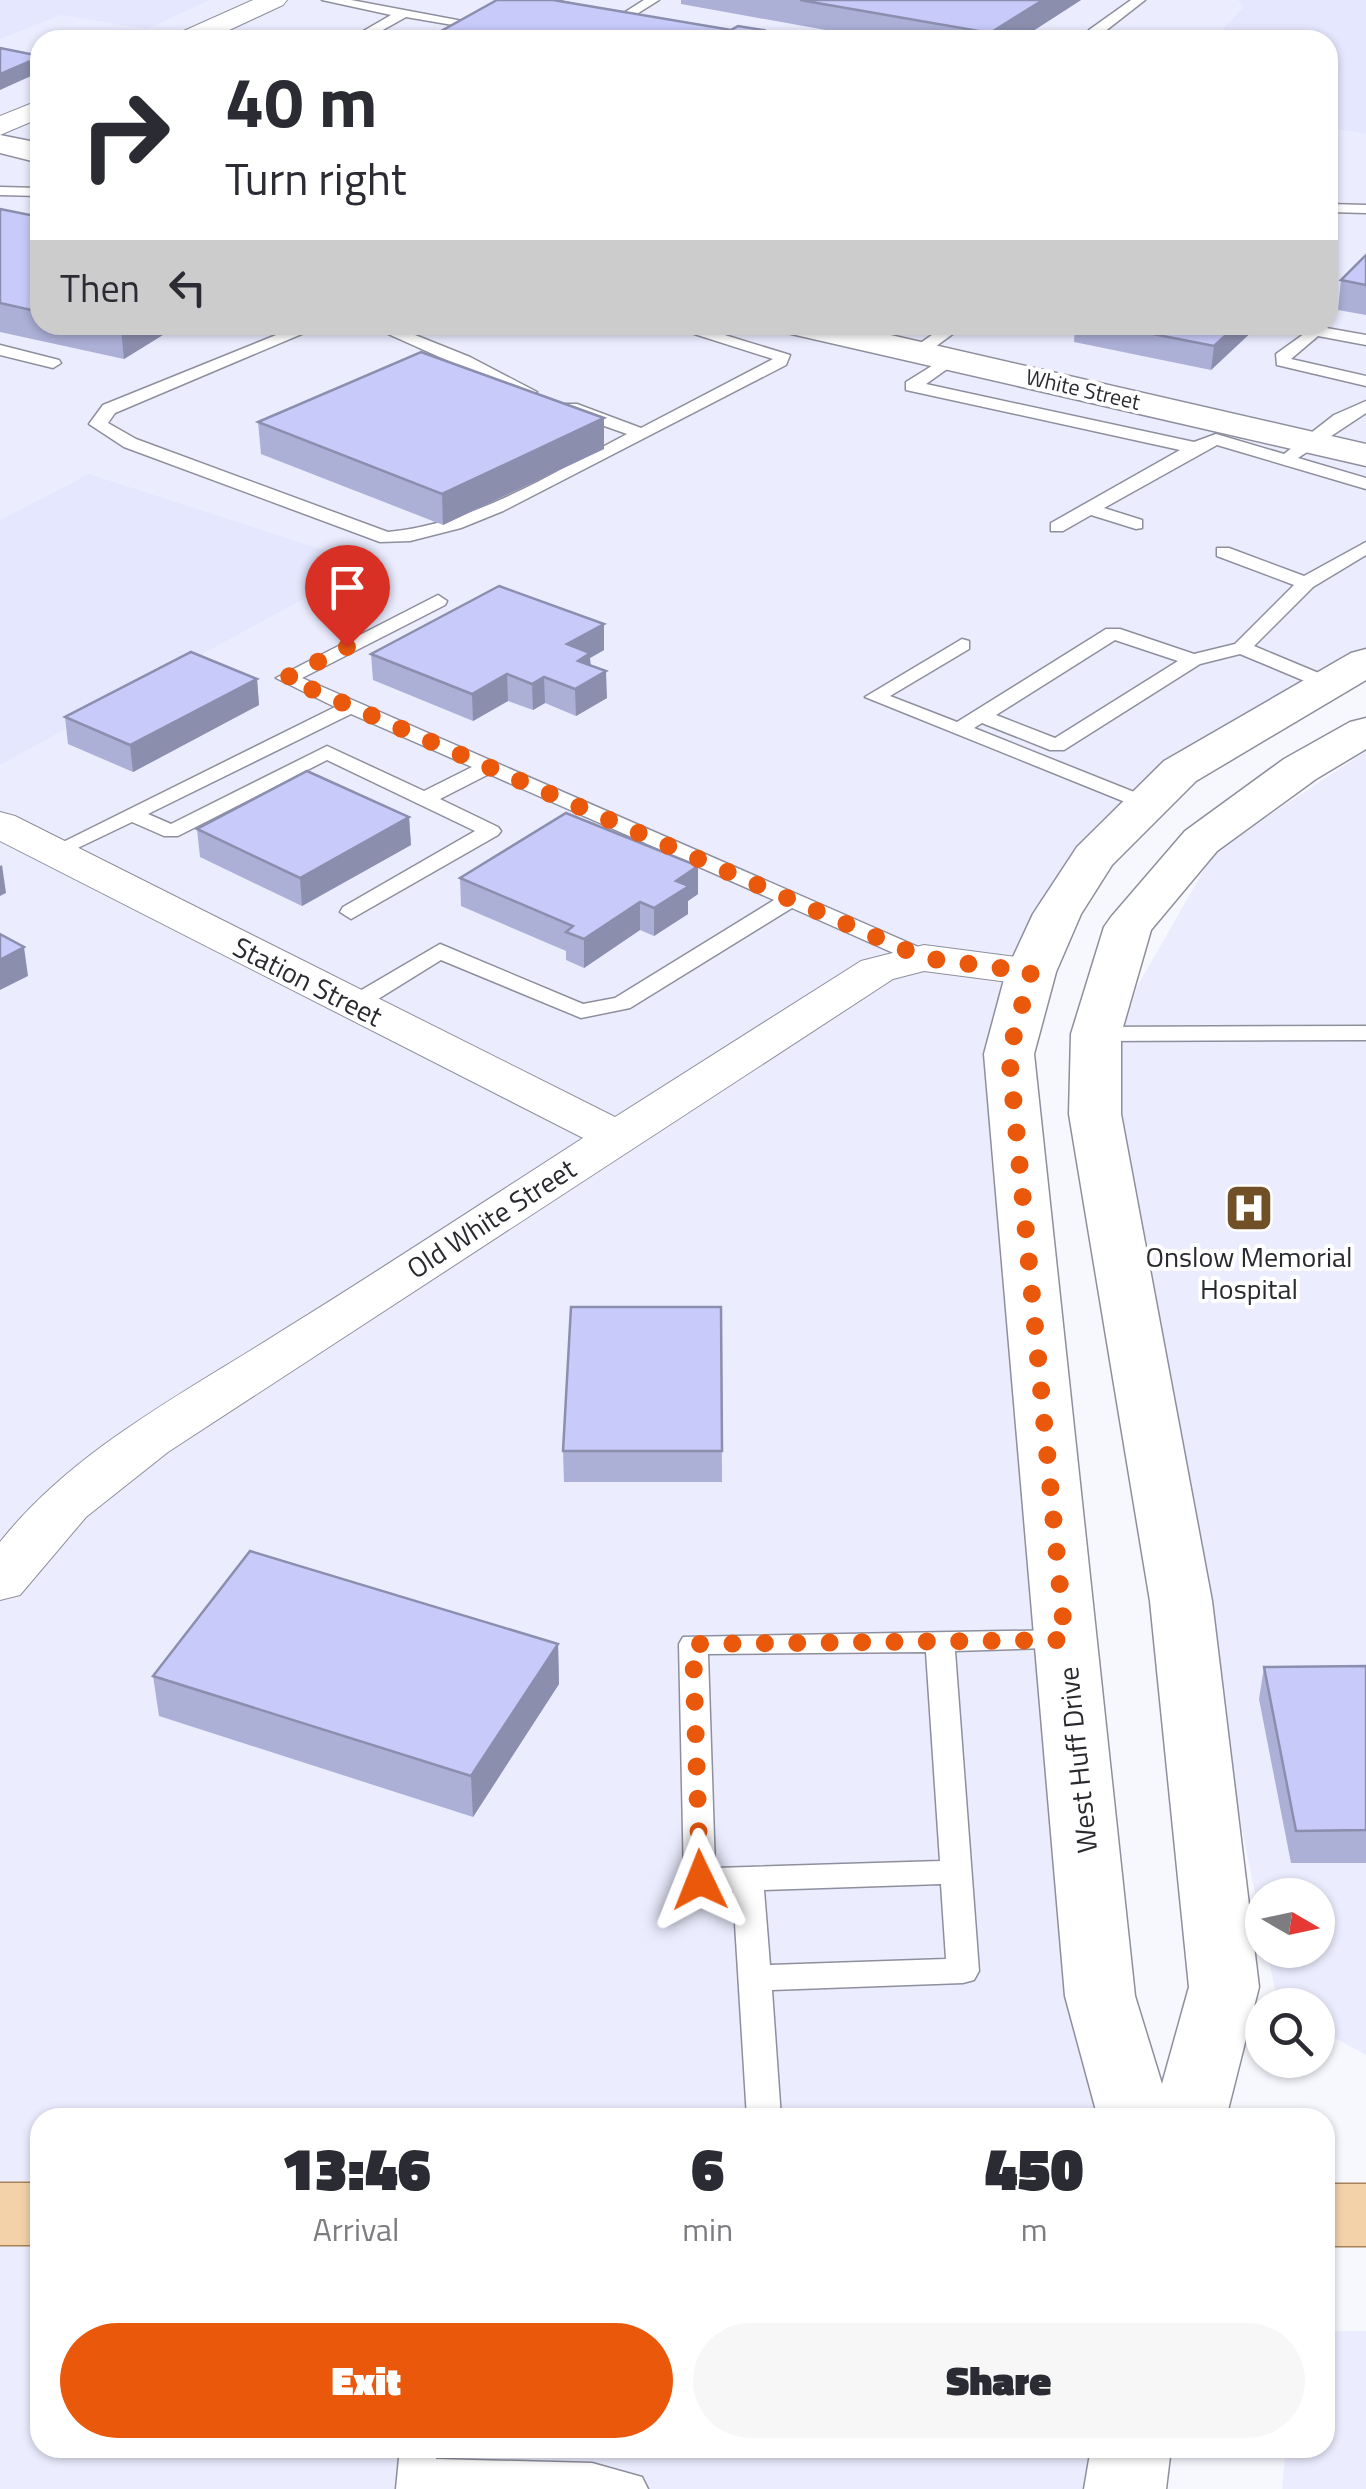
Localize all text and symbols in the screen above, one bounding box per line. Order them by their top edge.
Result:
text: 40 m [225,48,378,154]
icon: right [60,70,190,200]
text: Turn right [225,144,407,212]
text: Then [60,259,140,317]
icon: left [160,260,215,315]
street label: White Street [1022,359,1144,419]
pin [305,545,390,648]
icon: arrive [320,560,375,615]
street label: Station Street [226,925,390,1037]
street label: Old White Street [398,1147,584,1289]
hospital icon: Onslow Memorial Hospital [1223,1182,1275,1234]
place label: Onslow Memorial Hospital [1145,1235,1353,1310]
street label: West Huff Drive [1046,1665,1108,1855]
position arrow [648,1828,752,1932]
north arrow [1245,1878,1335,1968]
map controls [1245,1878,1335,2078]
button: search [1245,1988,1335,2078]
text: 13:46 [281,2122,431,2213]
text: 6 [691,2122,724,2213]
text: 450 [985,2122,1084,2213]
text: Arrival [313,2205,399,2253]
text: min [682,2205,733,2253]
text: m [1021,2205,1047,2253]
button: Exit [60,2323,673,2438]
button: Share [693,2323,1305,2438]

